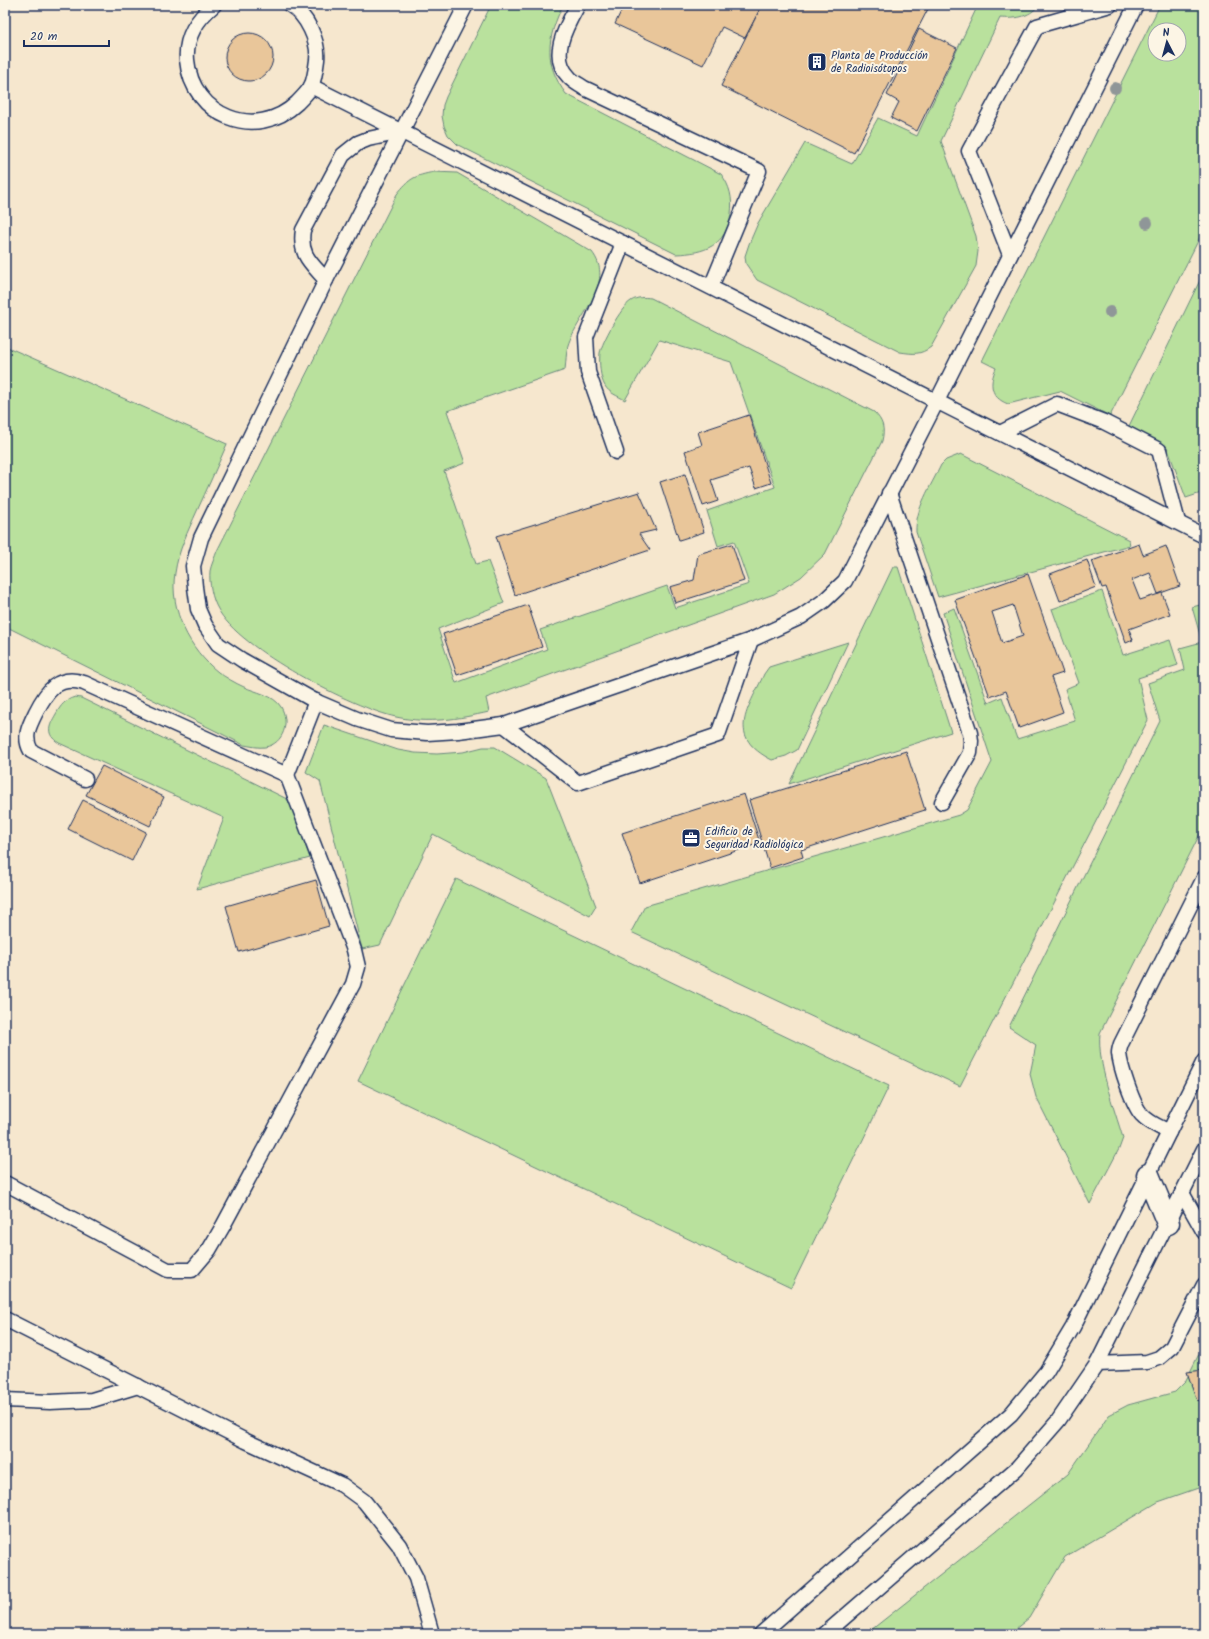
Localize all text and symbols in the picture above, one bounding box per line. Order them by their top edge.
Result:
scale bar [24,22,109,48]
north arrow [1147,22,1187,62]
text: N [1162,24,1171,42]
text: 20 m [30,27,58,46]
place label: Planta de Producción de Radioisótopos [831,47,928,78]
building icon: Planta de Producción de Radioisótopos [806,51,828,73]
place label: Edificio de Seguridad Radiológica [705,823,803,854]
office icon: Edificio de Seguridad Radiológica [680,827,702,849]

